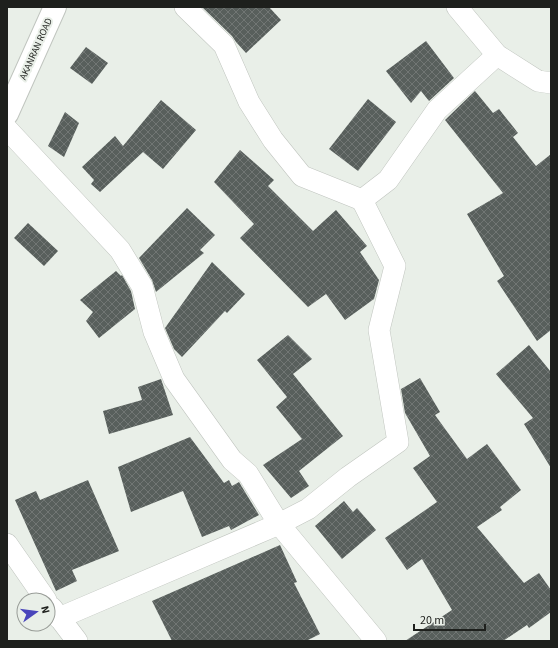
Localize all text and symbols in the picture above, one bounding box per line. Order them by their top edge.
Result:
street label: AKANRAN ROAD [16,16,56,82]
north arrow [16,592,56,632]
text: N [37,604,53,615]
scale bar [414,606,485,632]
text: 20 m [420,612,444,629]

